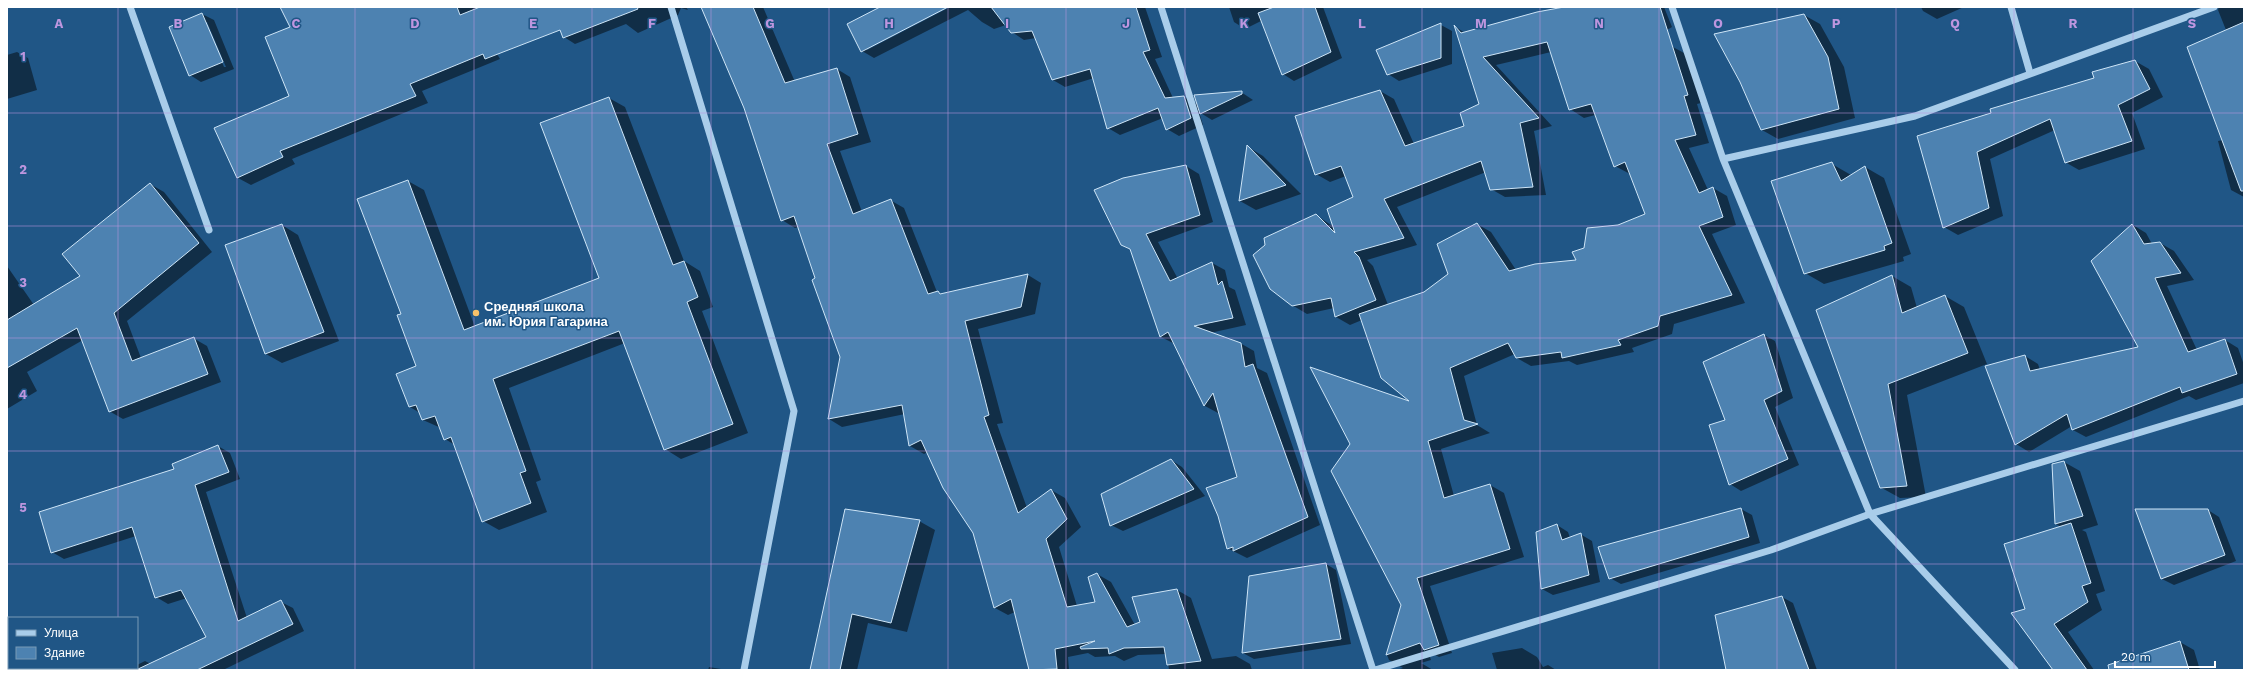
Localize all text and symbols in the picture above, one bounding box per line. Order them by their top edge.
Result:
text: A [55,16,64,31]
text: B [174,16,183,31]
text: C [292,16,301,31]
text: D [410,16,420,31]
text: E [529,16,537,31]
text: F [648,16,656,31]
text: G [765,16,775,31]
text: H [884,16,894,31]
text: I [1005,16,1009,31]
text: J [1122,16,1130,31]
text: K [1239,16,1249,31]
text: L [1358,16,1366,31]
text: M [1475,16,1487,31]
text: N [1594,16,1604,31]
text: O [1713,16,1723,31]
text: P [1832,16,1841,31]
text: Q [1950,16,1960,31]
text: R [2069,16,2078,31]
text: S [2188,16,2197,31]
text: 1 [20,49,26,64]
text: 2 [19,162,27,177]
text: 3 [19,275,27,290]
place label: Средняя школа им. Юрия Гагарина [484,299,609,329]
marker: Средняя школа им. Юрия Гагарина [471,308,481,318]
text: 4 [19,387,28,402]
text: 5 [19,500,27,515]
legend [8,617,138,669]
text: Улица [44,626,78,640]
scale bar [2115,643,2215,669]
text: Здание [44,646,85,660]
text: 20 m [2121,650,2151,664]

